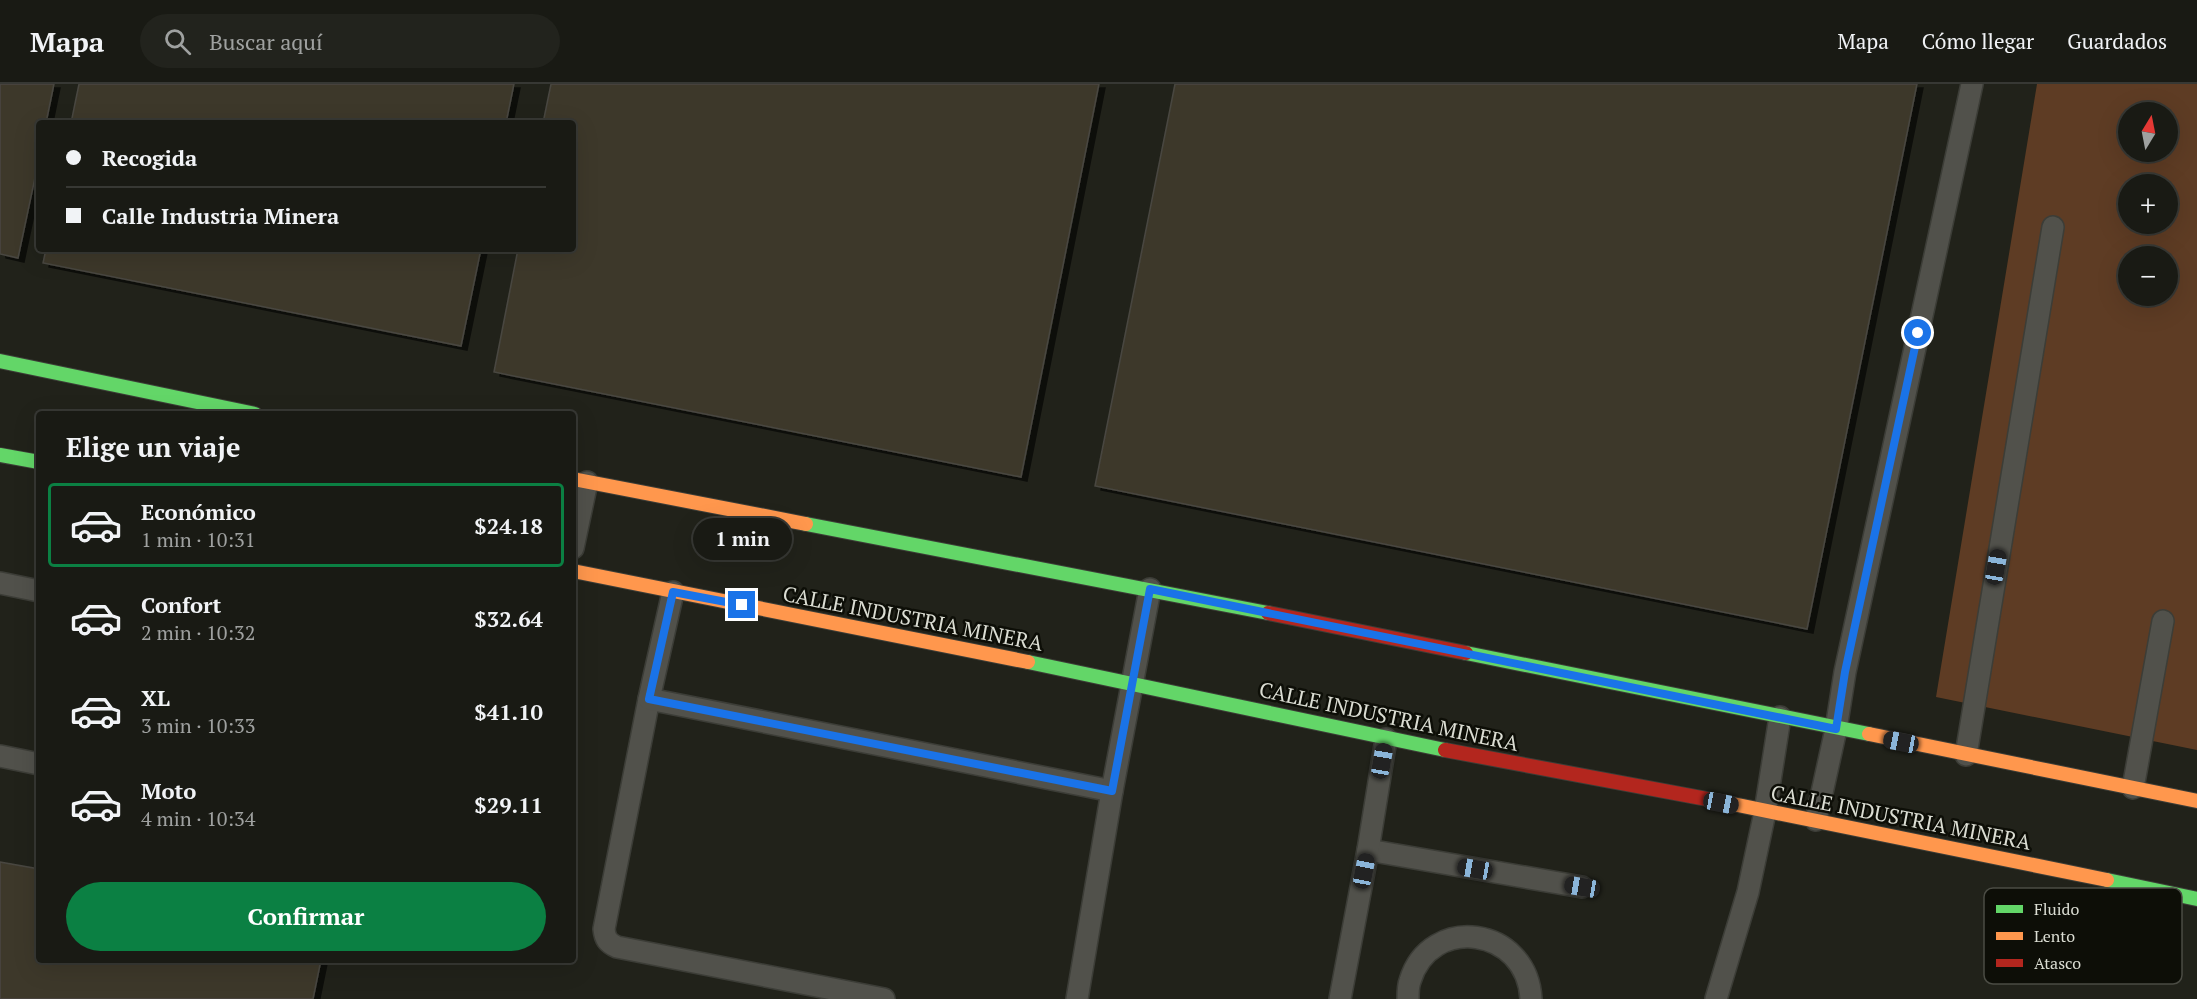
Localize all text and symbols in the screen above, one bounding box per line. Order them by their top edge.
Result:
search box [140,14,560,68]
text: Mapa [30,23,104,60]
icon: search [161,25,194,58]
text: Buscar aquí [209,27,323,56]
text: Mapa [1837,27,1889,55]
text: Cómo llegar [1922,27,2034,55]
text: Guardados [2067,27,2167,55]
north arrow [2118,102,2178,162]
map controls [2118,102,2178,306]
text: Recogida [102,143,197,172]
button: + [2118,174,2178,234]
text: Calle Industria Minera [102,201,339,230]
button: − [2118,246,2178,306]
route start [1904,319,1931,346]
text: Elige un viaje [66,429,240,465]
text: Económico [141,497,256,526]
icon: car [69,498,123,552]
text: $24.18 [474,511,543,540]
callout: 1 min [692,518,792,560]
text: 1 min [715,525,770,552]
text: 1 min · 10:31 [141,526,255,553]
car [1984,548,2008,586]
street label: CALLE INDUSTRIA MINERA [781,579,1046,657]
text: Confort [141,590,221,619]
icon: car [69,591,123,645]
route end [728,591,755,618]
text: $32.64 [474,604,543,633]
text: 2 min · 10:32 [141,619,255,646]
street label: CALLE INDUSTRIA MINERA [1257,675,1522,757]
text: XL [141,683,170,712]
icon: car [69,684,123,738]
text: $41.10 [474,697,543,726]
text: 3 min · 10:33 [141,712,255,739]
car [1882,730,1920,754]
car [1370,742,1394,780]
text: Moto [141,776,196,805]
icon: car [69,777,123,831]
street label: CALLE INDUSTRIA MINERA [1769,778,2034,856]
text: $29.11 [474,790,543,819]
car [1702,791,1740,815]
text: 4 min · 10:34 [141,805,255,832]
car [1352,852,1376,890]
car [1456,857,1494,881]
car [1563,875,1601,899]
button: Confirmar [66,882,546,951]
legend [1984,888,2182,984]
text: Fluido [2034,898,2079,920]
text: Lento [2034,925,2075,947]
text: Atasco [2034,952,2081,974]

